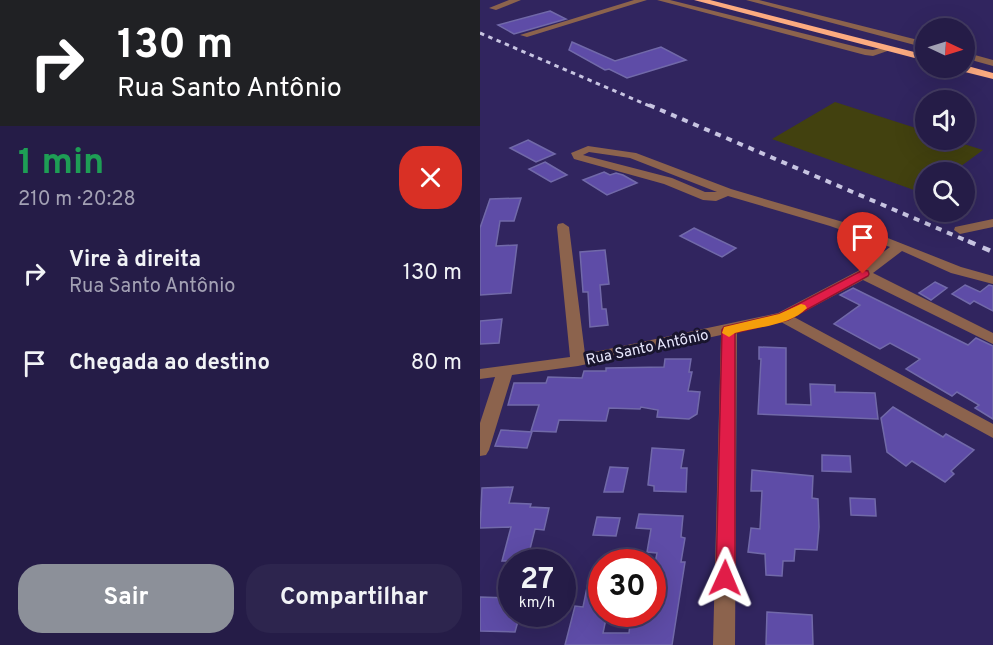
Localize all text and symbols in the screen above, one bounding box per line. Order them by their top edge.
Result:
north arrow [915,18,975,78]
map controls [915,18,975,222]
text: 130 m [117,20,233,73]
icon: right [18,24,96,102]
text: Rua Santo Antônio [117,72,342,106]
button: sound [915,90,975,150]
text: 1 min [18,141,104,187]
button: close [399,146,462,209]
button: search [915,162,975,222]
text: 210 m · 20:28 [18,187,136,213]
pin [837,212,888,274]
icon: arrive [846,221,879,254]
text: Vire à direita [69,247,201,274]
icon: right [18,257,51,290]
text: 130 m [403,260,462,287]
text: Rua Santo Antônio [69,274,236,300]
street label: Rua Santo Antônio [584,326,710,371]
icon: arrive [18,347,51,380]
text: Chegada ao destino [69,350,270,377]
text: 80 m [411,350,462,377]
position arrow [693,546,757,610]
speed limit sign: 30 [588,549,666,627]
text: 27 [520,562,554,599]
button: Sair [18,564,234,633]
button: Compartilhar [246,564,462,633]
text: km/h [519,594,555,613]

